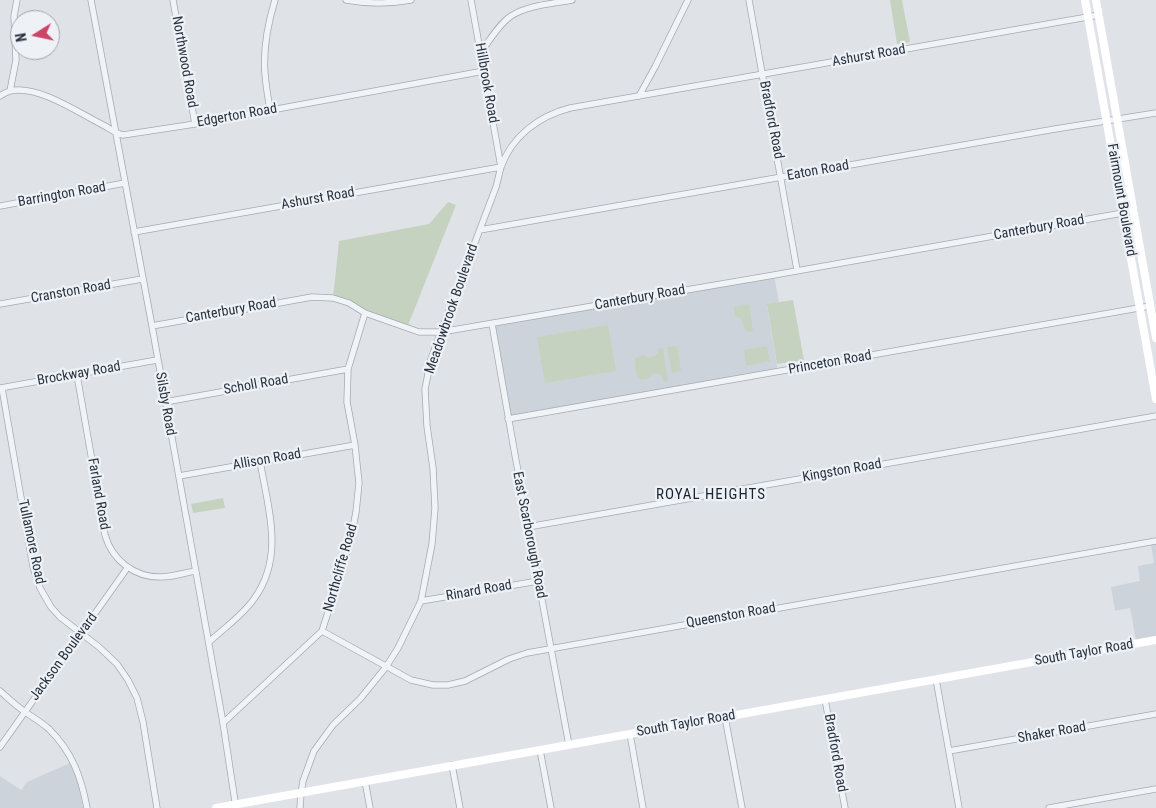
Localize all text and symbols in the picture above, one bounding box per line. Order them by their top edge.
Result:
north arrow [10,10,60,60]
street label: Northwood Road [168,15,200,109]
text: N [13,32,30,43]
street label: Ashurst Road [831,41,907,71]
street label: Hillbrook Road [471,42,501,124]
street label: Bradford Road [755,80,787,160]
street label: Edgerton Road [196,101,278,131]
street label: Fairmount Boulevard [1103,142,1139,258]
street label: Eaton Road [786,157,850,185]
street label: Barrington Road [17,179,107,211]
street label: Ashurst Road [280,184,356,214]
street label: Canterbury Road [992,212,1086,244]
street label: Meadowbrook Boulevard [422,242,482,376]
street label: Cranston Road [30,277,112,307]
street label: Canterbury Road [593,282,687,314]
street label: Canterbury Road [184,295,278,327]
street label: Princeton Road [787,347,873,379]
street label: Brockway Road [36,358,122,390]
street label: Silsby Road [151,371,179,437]
street label: Scholl Road [222,371,290,399]
street label: Allison Road [231,446,303,474]
street label: Kingston Road [801,456,883,486]
street label: Farland Road [83,457,113,531]
street label: East Scarborough Road [508,470,550,600]
district label: ROYAL HEIGHTS [654,486,768,504]
street label: Tullamore Road [14,498,48,586]
street label: Northcliffe Road [320,522,362,614]
street label: Rinard Road [445,577,513,605]
street label: Queenston Road [685,600,777,632]
street label: Jackson Boulevard [27,610,101,704]
street label: South Taylor Road [1033,636,1135,670]
street label: South Taylor Road [635,707,737,741]
street label: Bradford Road [820,713,850,793]
street label: Shaker Road [1017,719,1087,747]

